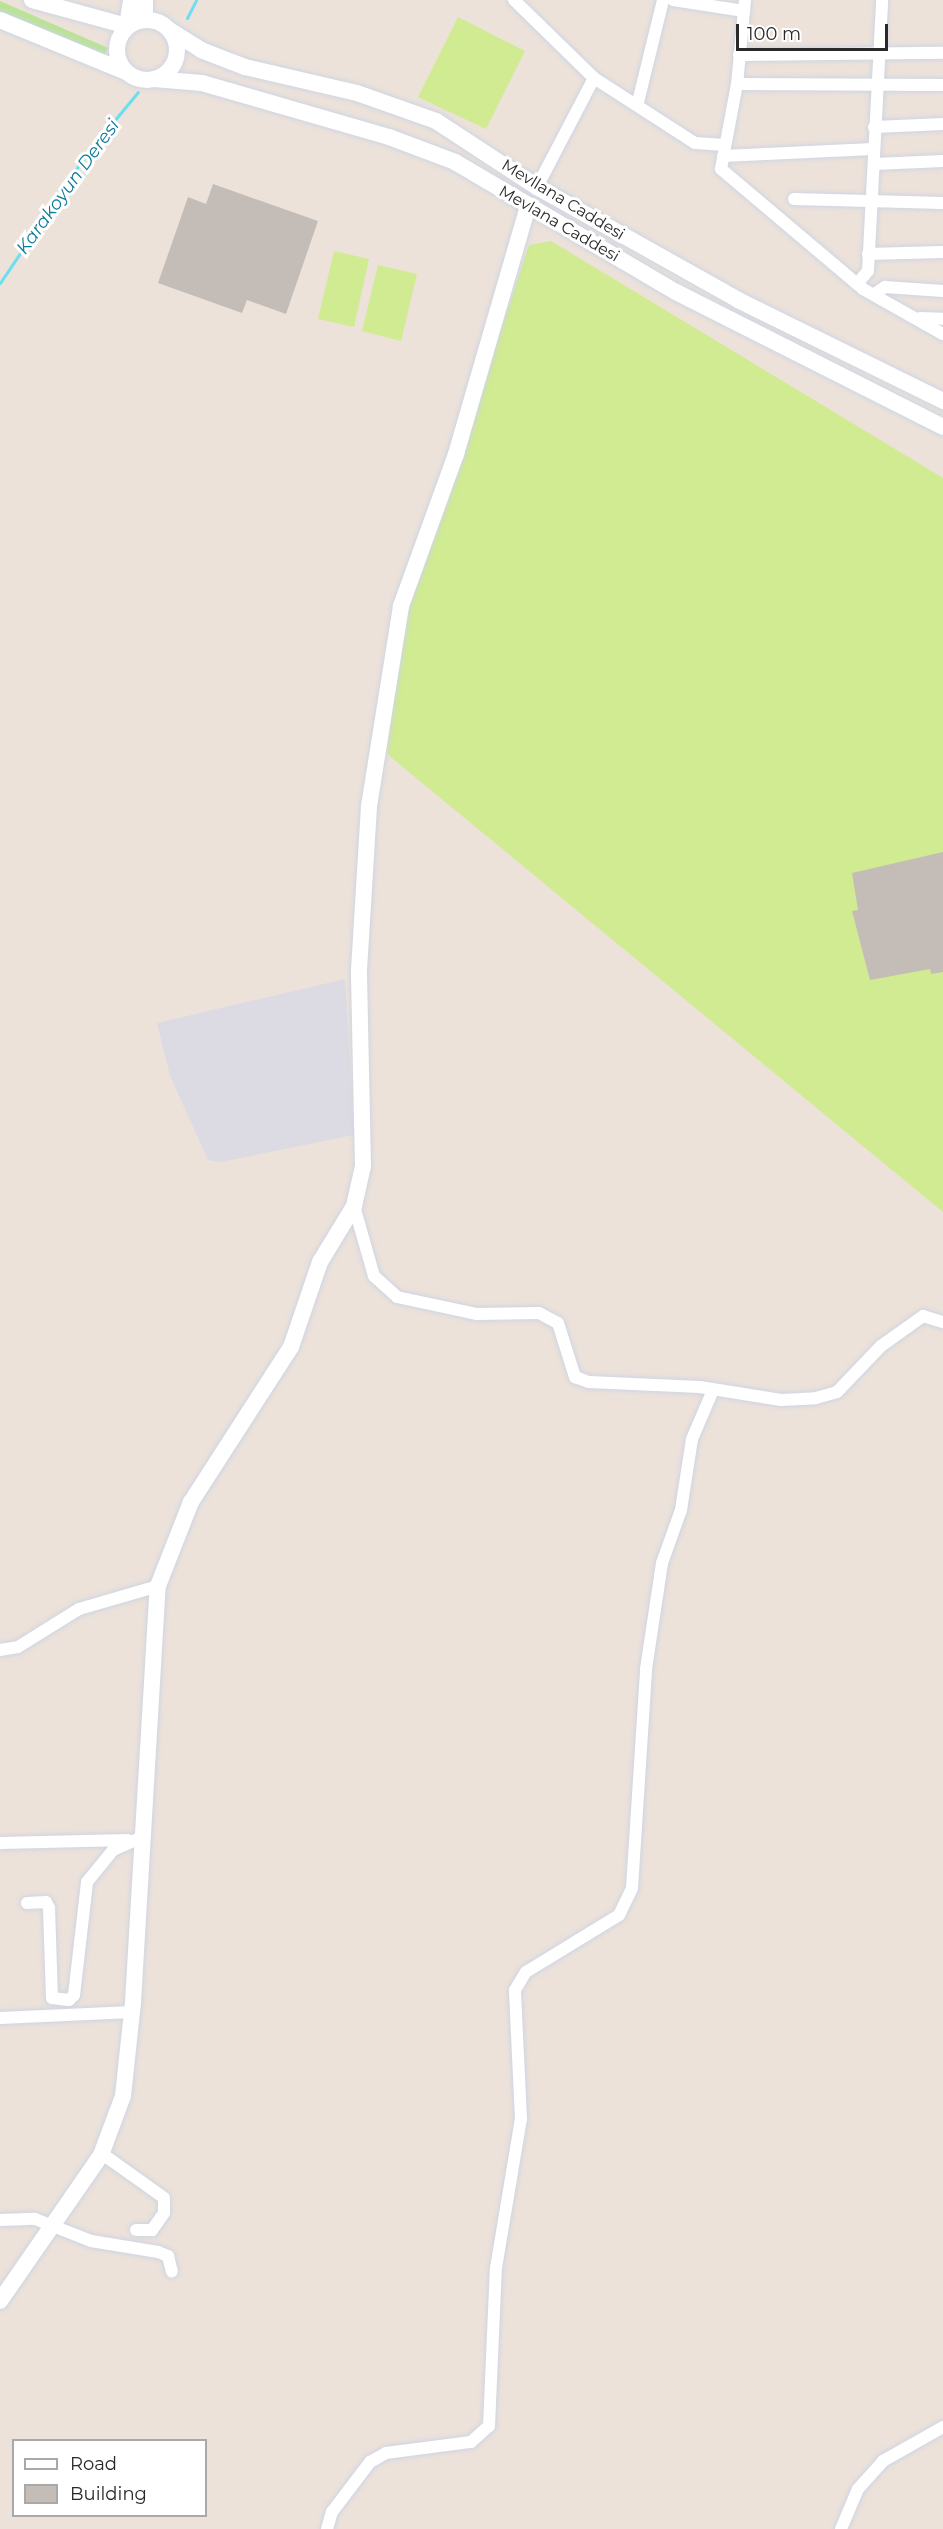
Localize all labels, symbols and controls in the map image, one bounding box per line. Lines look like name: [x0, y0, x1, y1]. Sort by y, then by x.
scale bar: [739, 12, 890, 50]
text: 100 m: [747, 23, 801, 45]
water label: Karakoyun Deresi: [12, 116, 124, 258]
street label: Mevllana Caddesi: [498, 156, 628, 244]
street label: Mevlana Caddesi: [495, 182, 623, 266]
legend: [12, 2439, 207, 2517]
text: Road: [70, 2453, 117, 2475]
text: Building: [70, 2483, 147, 2505]

